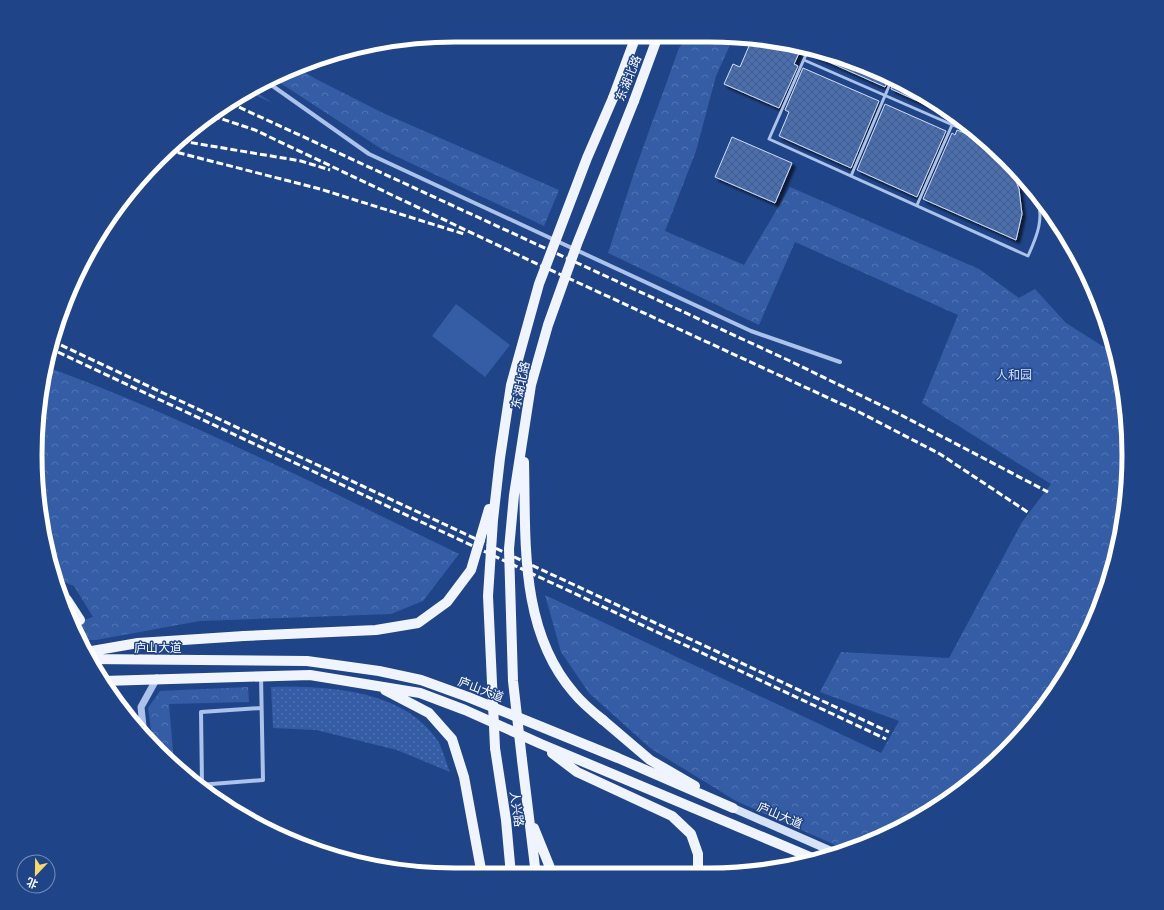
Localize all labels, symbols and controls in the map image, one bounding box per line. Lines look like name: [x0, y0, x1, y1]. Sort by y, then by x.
street label: 东湖北路: [612, 53, 644, 103]
street label: 东湖北路: [508, 360, 532, 410]
park label: 人和园: [996, 367, 1032, 382]
street label: 庐山大道: [134, 640, 182, 655]
street label: 庐山大道: [456, 673, 506, 705]
street label: 人兴路: [507, 790, 527, 828]
street label: 庐山大道: [755, 799, 805, 831]
north arrow: [16, 854, 56, 894]
text: 北: [25, 875, 40, 892]

